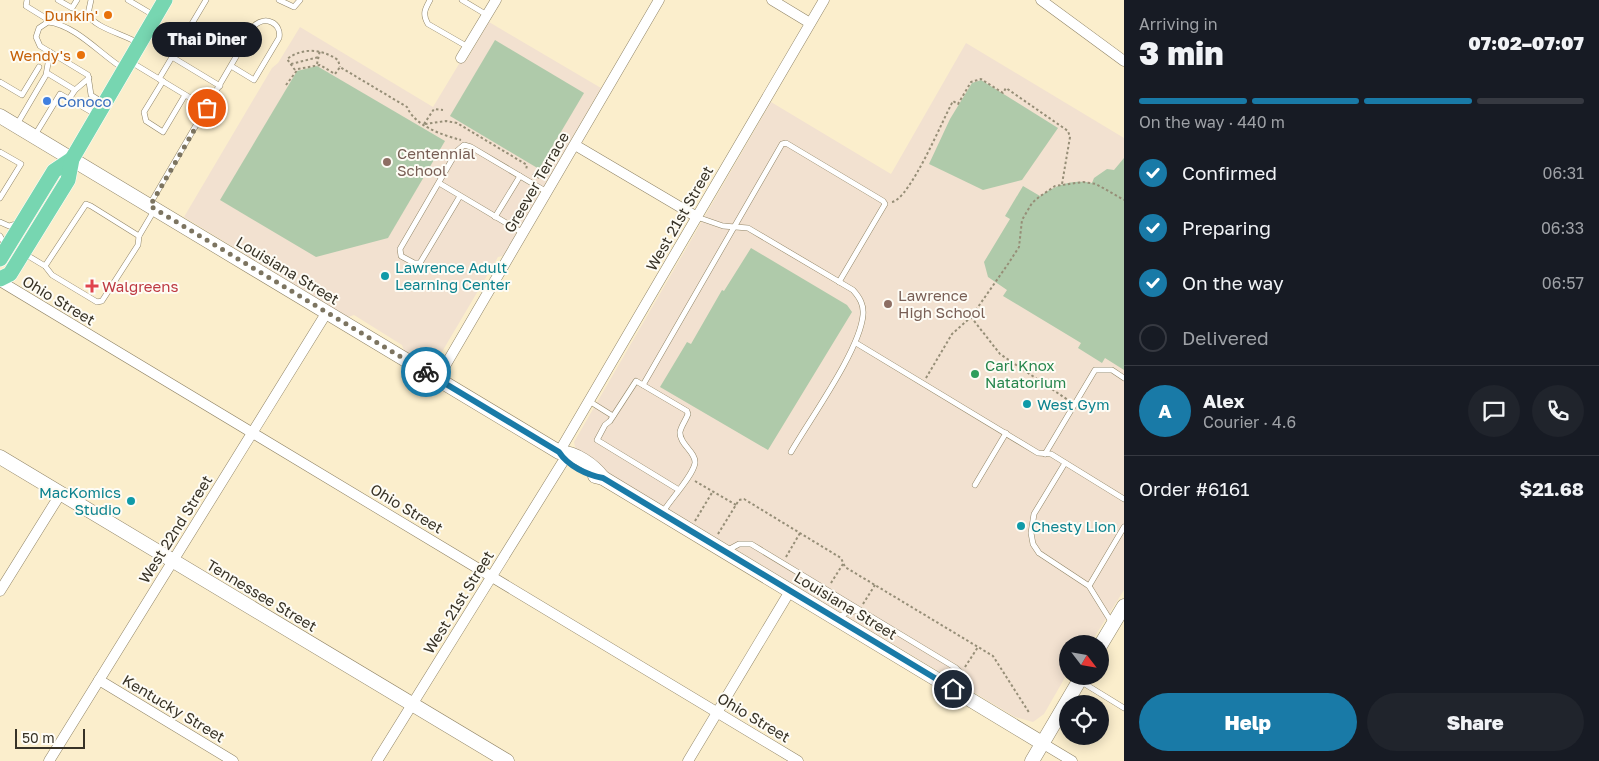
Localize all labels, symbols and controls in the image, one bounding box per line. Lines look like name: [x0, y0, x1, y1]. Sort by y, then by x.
place label: Dunkin': [44, 6, 98, 24]
marker: Dunkin': [102, 9, 114, 21]
text: Arriving in: [1139, 14, 1218, 34]
callout: Thai Diner: [152, 23, 262, 58]
text: Thai Diner: [167, 29, 247, 49]
text: 07:02–07:07: [1468, 31, 1584, 54]
text: 3 min: [1139, 34, 1224, 72]
place label: Wendy's: [10, 46, 71, 64]
marker: Wendy's: [75, 49, 87, 61]
pin: [186, 87, 228, 129]
place label: Conoco: [57, 92, 112, 110]
icon: bag: [193, 94, 221, 122]
marker: Conoco: [41, 95, 53, 107]
text: On the way · 440 m: [1139, 112, 1285, 132]
street label: Greever Terrace: [500, 128, 572, 236]
place label: Centennial School: [397, 144, 476, 179]
marker: Centennial School: [381, 156, 393, 168]
icon: check: [1139, 159, 1167, 187]
text: Confirmed: [1182, 161, 1277, 184]
street label: West 21st Street: [642, 162, 716, 274]
text: 06:31: [1542, 163, 1584, 183]
icon: check: [1139, 214, 1167, 242]
text: Preparing: [1182, 216, 1271, 239]
text: 06:33: [1541, 218, 1584, 238]
street label: Louisiana Street: [233, 232, 343, 308]
place label: Lawrence Adult Learning Center: [395, 258, 511, 293]
icon: check: [1139, 269, 1167, 297]
marker: Lawrence Adult Learning Center: [379, 270, 391, 282]
street label: Ohio Street: [19, 271, 99, 329]
text: On the way: [1182, 271, 1284, 294]
text: 06:57: [1542, 273, 1584, 293]
place label: Walgreens: [102, 277, 178, 295]
marker: Walgreens: [86, 280, 98, 292]
place label: Lawrence High School: [898, 286, 986, 321]
marker: Lawrence High School: [882, 298, 894, 310]
text: Delivered: [1182, 326, 1269, 349]
courier: [401, 347, 451, 397]
place label: Carl Knox Natatorium: [985, 356, 1066, 391]
icon: bike: [412, 358, 440, 386]
marker: Carl Knox Natatorium: [969, 368, 981, 380]
button: chat: [1468, 385, 1520, 437]
button: phone: [1532, 385, 1584, 437]
text: Alex: [1203, 389, 1244, 412]
place label: West Gym: [1037, 395, 1109, 413]
marker: West Gym: [1021, 398, 1033, 410]
text: A: [1158, 399, 1172, 422]
text: Courier · 4.6: [1203, 412, 1296, 432]
street label: West 22nd Street: [134, 472, 216, 586]
text: Order #6161: [1139, 477, 1250, 500]
text: $21.68: [1520, 477, 1584, 500]
street label: Ohio Street: [367, 479, 447, 537]
place label: MacKomics Studio: [39, 483, 121, 518]
marker: MacKomics Studio: [125, 495, 137, 507]
place label: Chesty Lion: [1031, 517, 1116, 535]
marker: Chesty Lion: [1015, 520, 1027, 532]
street label: West 21st Street: [419, 547, 497, 657]
street label: Tennessee Street: [204, 555, 320, 635]
street label: Louisiana Street: [791, 567, 901, 643]
north arrow: [1059, 635, 1109, 685]
map controls: [1059, 635, 1109, 745]
pin: [932, 668, 974, 710]
street label: Kentucky Street: [120, 670, 228, 746]
icon: home: [939, 675, 967, 703]
street label: Ohio Street: [714, 688, 794, 746]
button: Help: [1139, 693, 1357, 751]
button: Share: [1367, 693, 1584, 751]
button: locate: [1059, 695, 1109, 745]
scale bar: [15, 726, 85, 749]
text: 50 m: [22, 729, 55, 746]

